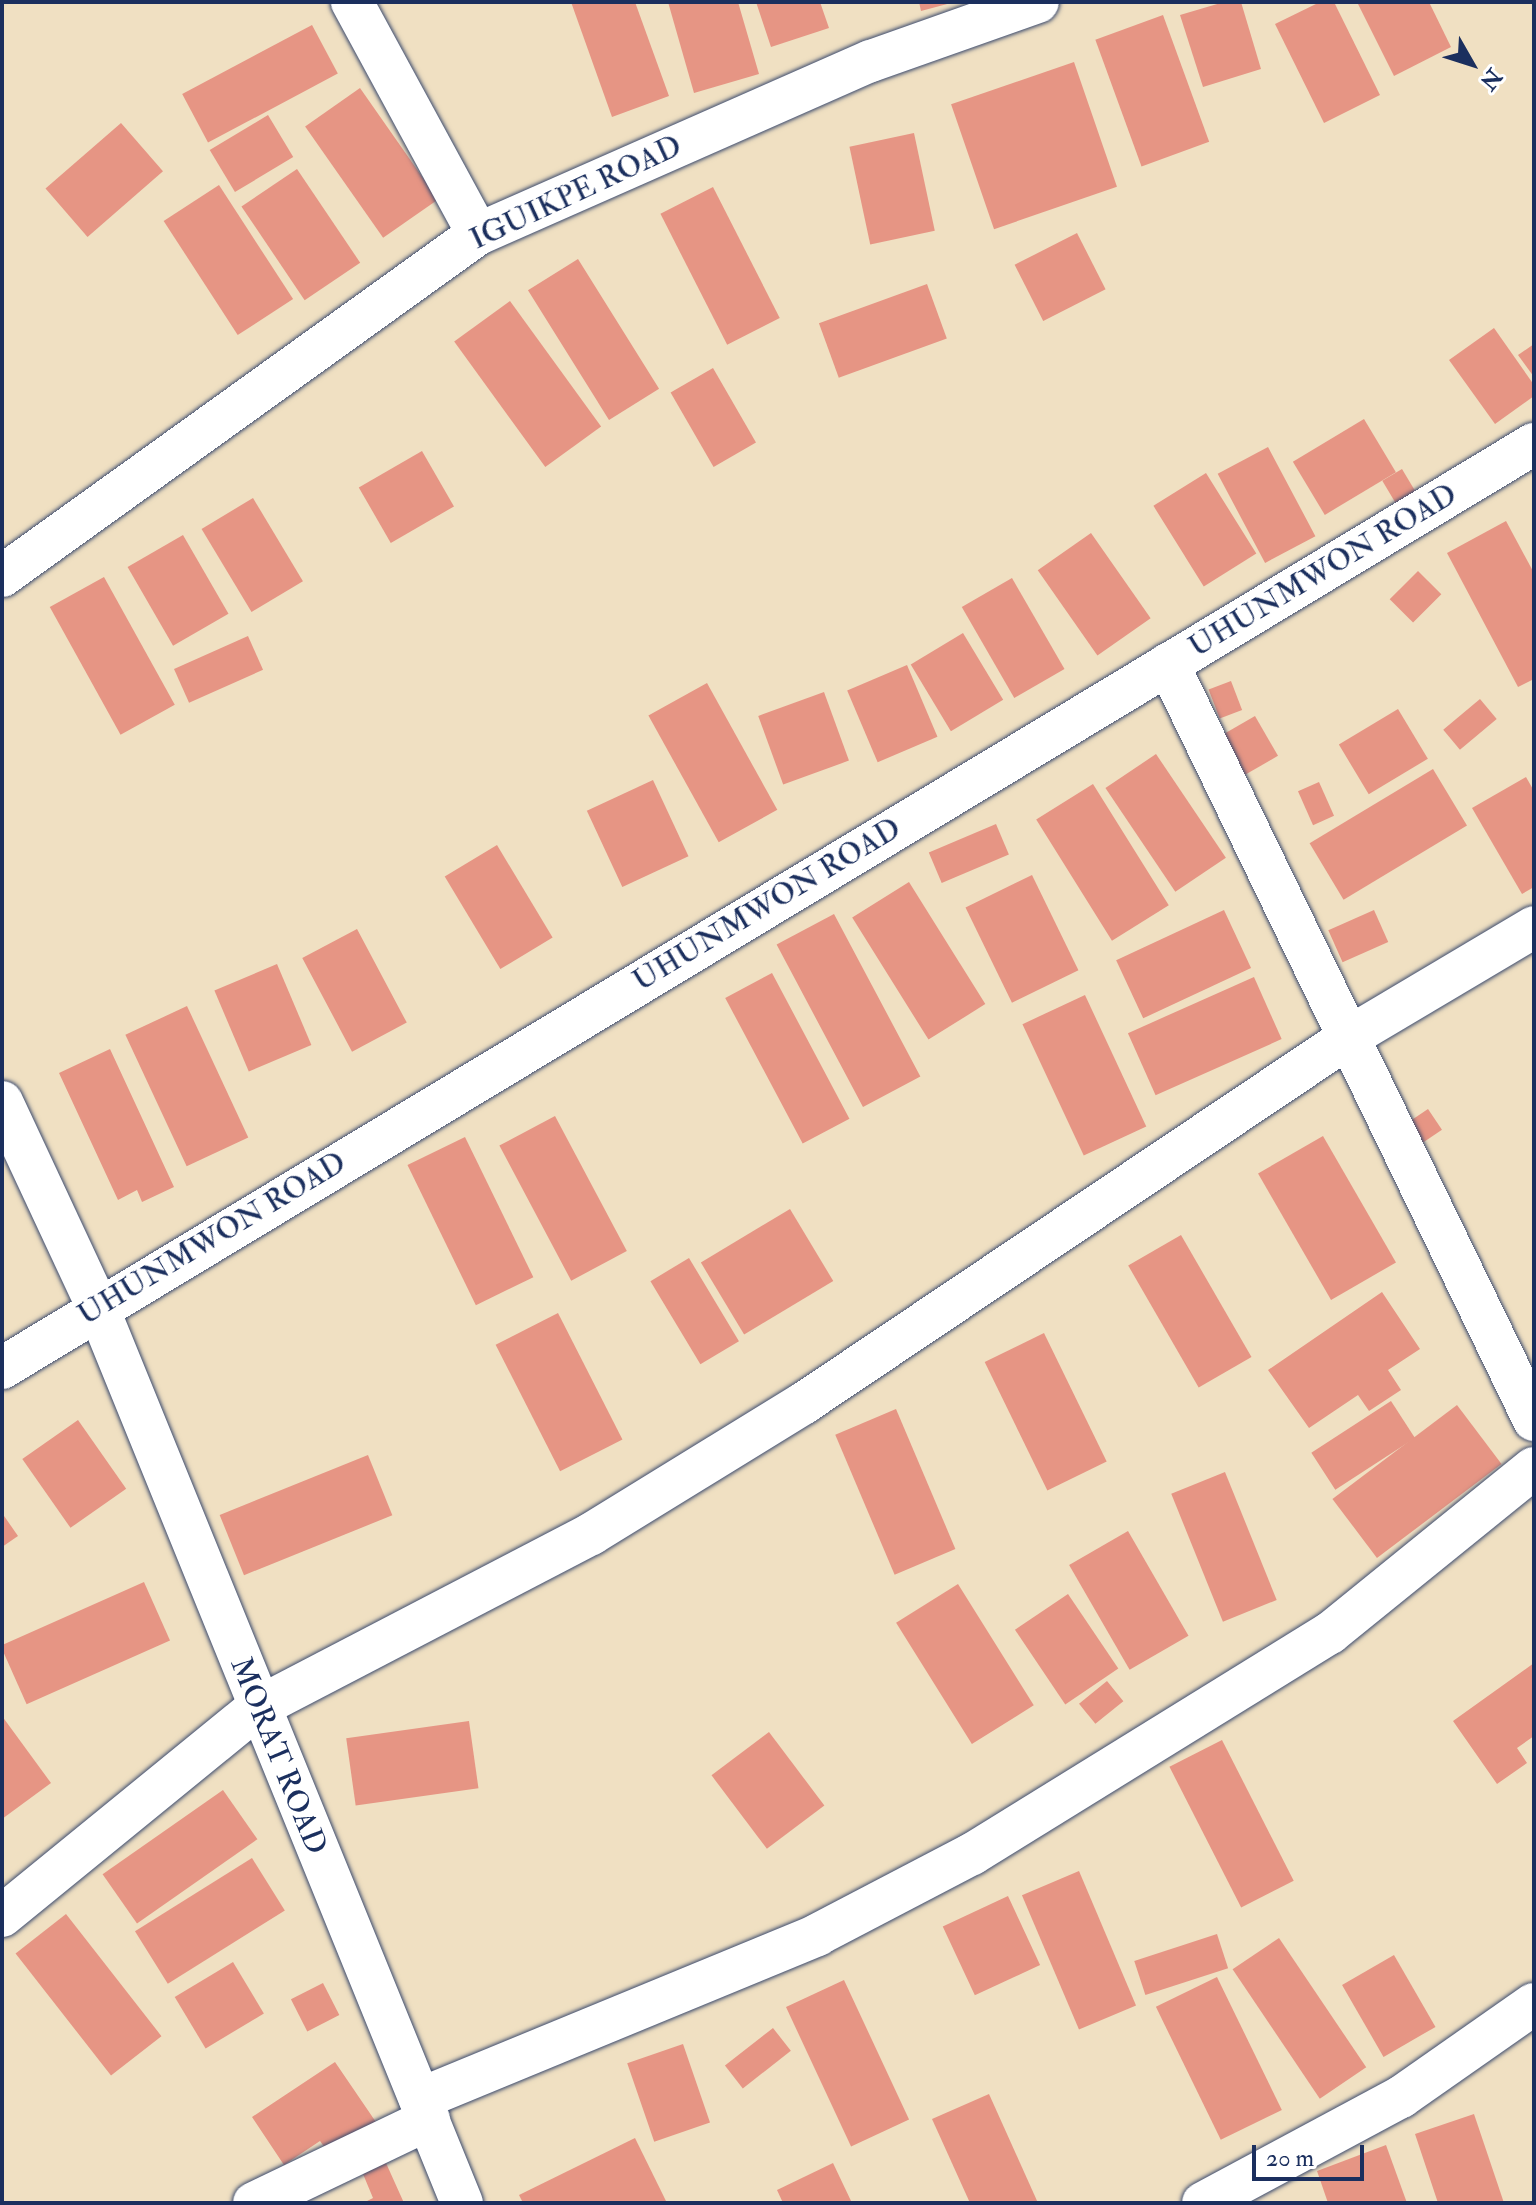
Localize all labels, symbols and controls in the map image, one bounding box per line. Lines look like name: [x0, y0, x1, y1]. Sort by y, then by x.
north arrow: [1432, 24, 1512, 104]
text: N: [1474, 63, 1508, 96]
street label: IGUIKPE ROAD: [465, 128, 687, 258]
street label: UHUNMWON ROAD: [1183, 477, 1463, 665]
street label: UHUNMWON ROAD: [627, 811, 907, 999]
street label: UHUNMWON ROAD: [72, 1145, 352, 1333]
street label: MORAT ROAD: [222, 1652, 334, 1860]
scale bar: [1256, 2129, 1368, 2179]
text: 20 m: [1266, 2143, 1314, 2174]

